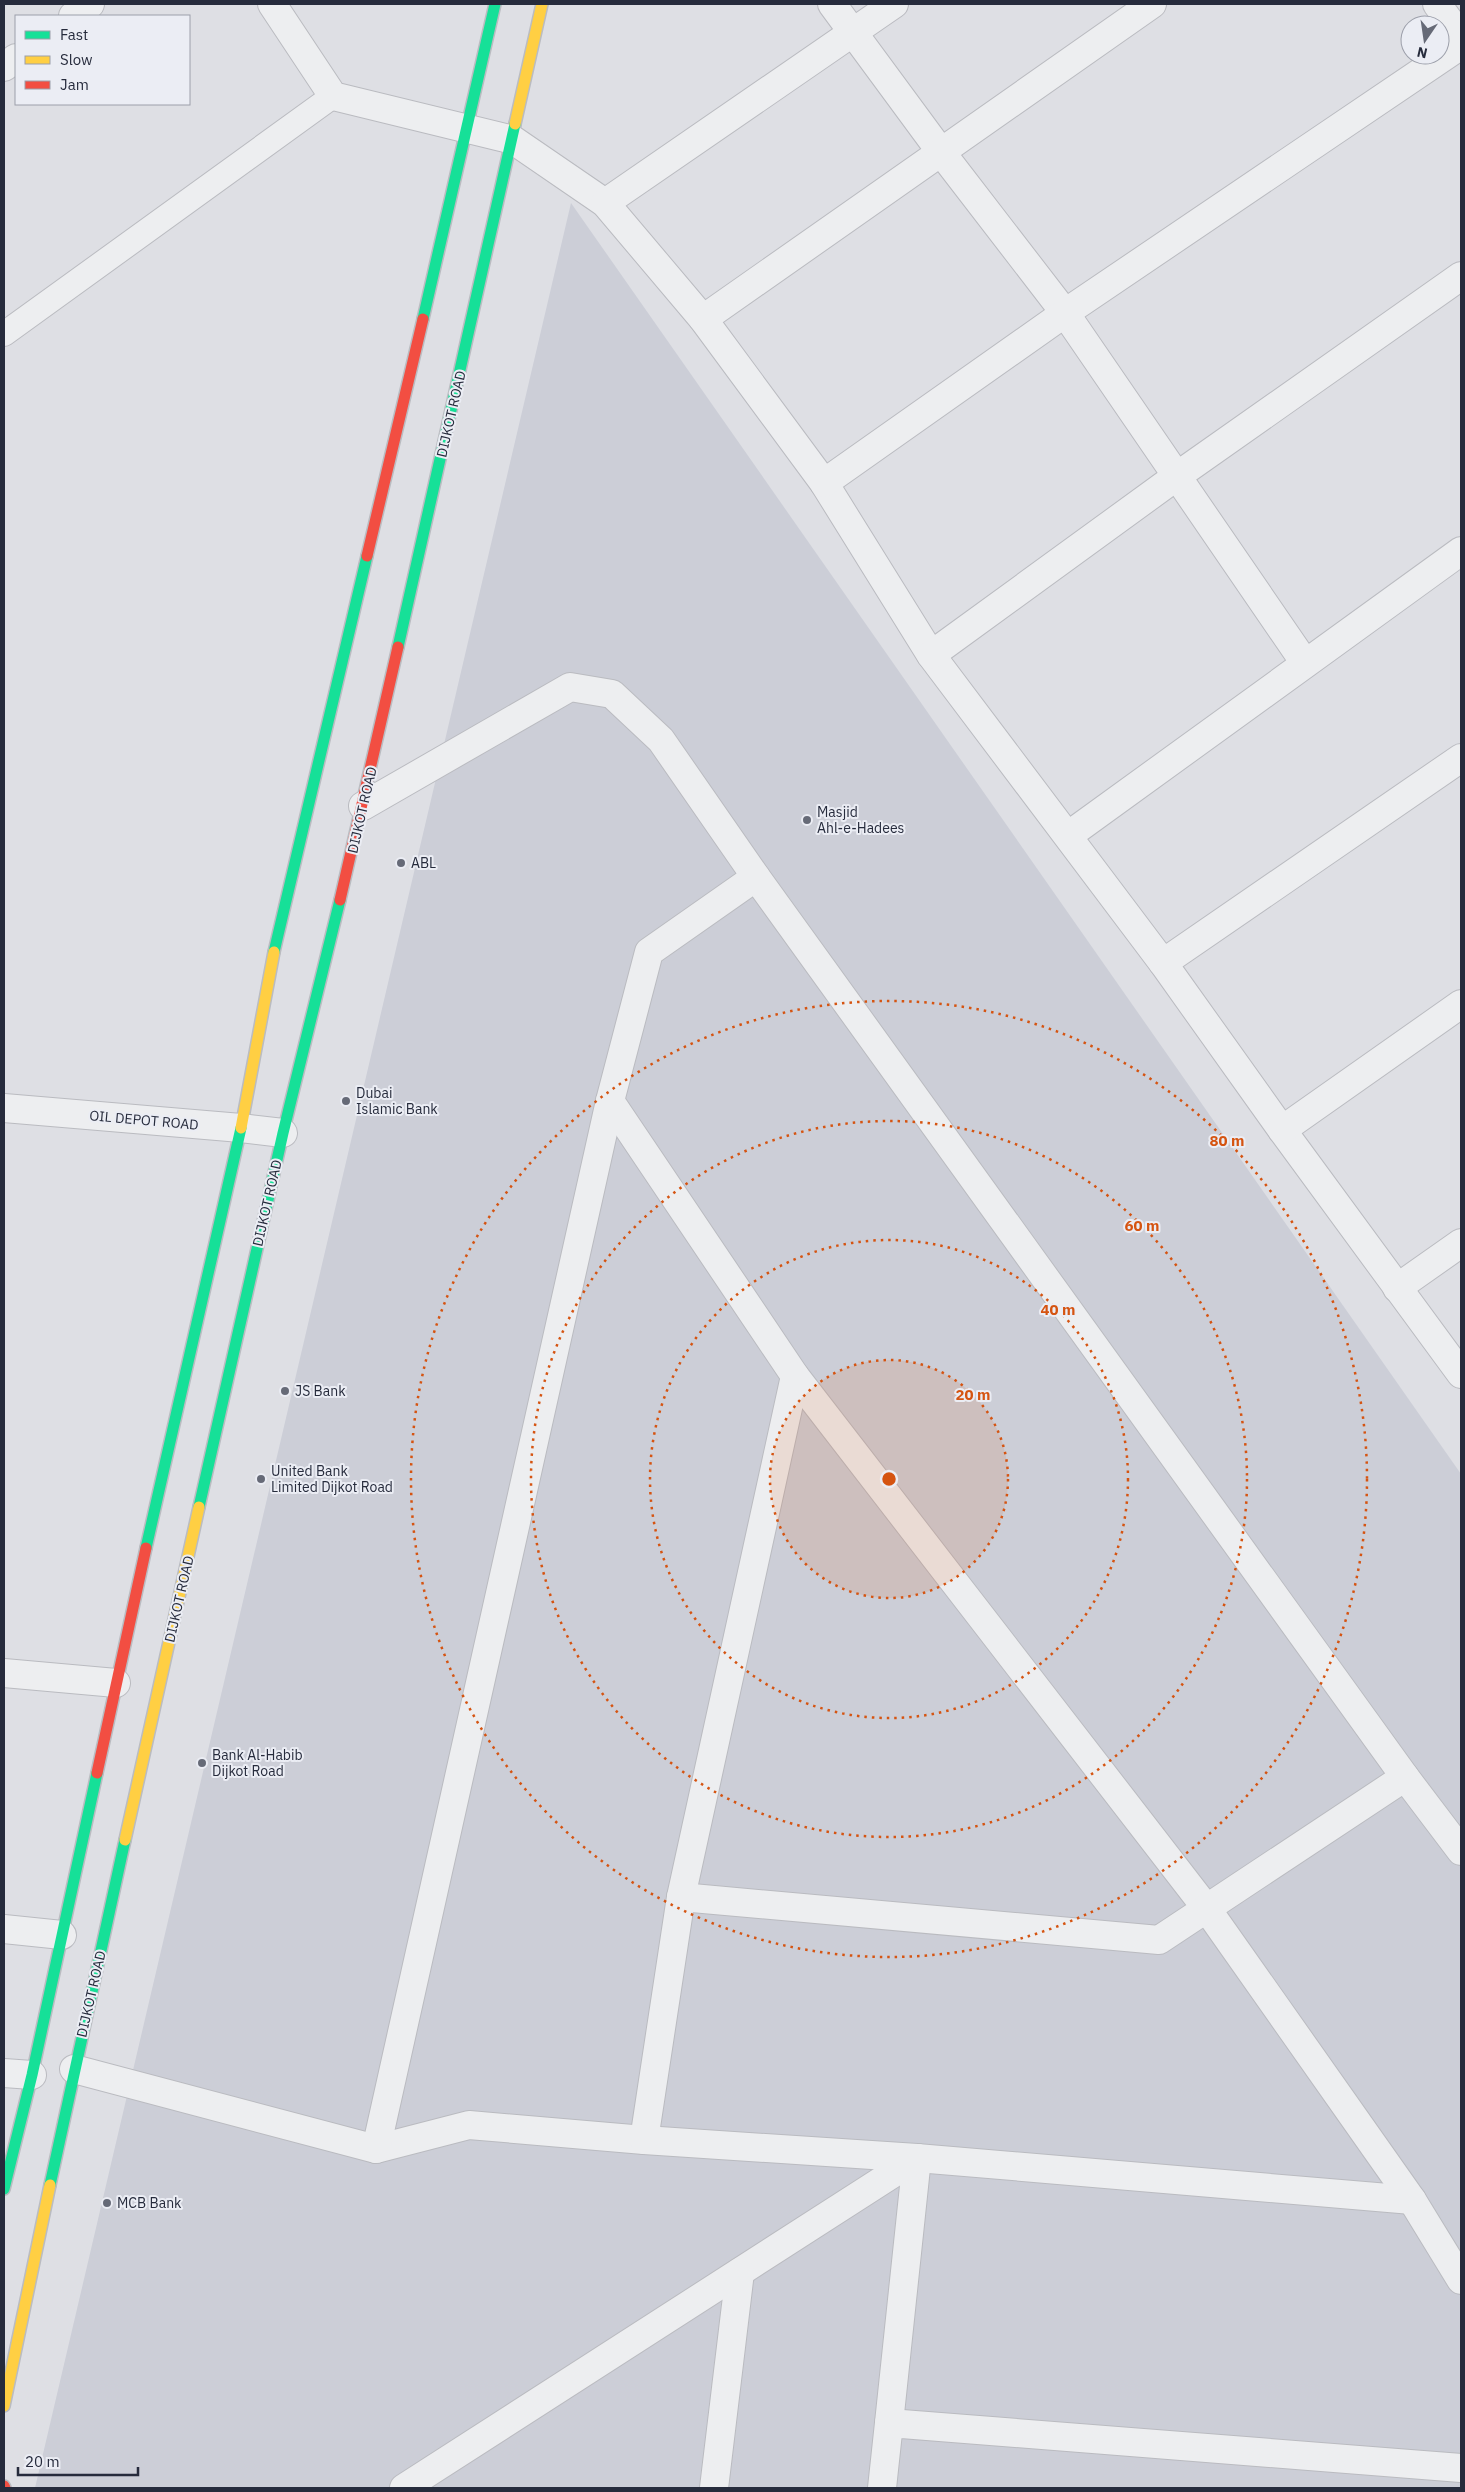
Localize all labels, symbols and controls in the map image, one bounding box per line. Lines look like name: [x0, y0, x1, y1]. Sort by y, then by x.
legend: [15, 15, 190, 105]
north arrow: [1400, 15, 1450, 65]
text: Fast: [60, 25, 88, 44]
text: N: [1415, 43, 1429, 63]
text: Slow: [60, 50, 93, 69]
text: Jam: [60, 75, 89, 94]
street label: DIJKOT ROAD: [432, 369, 470, 459]
street label: DIJKOT ROAD: [343, 765, 381, 855]
place label: Masjid Ahl-e-Hadees: [817, 803, 905, 837]
marker: Masjid Ahl-e-Hadees: [801, 814, 813, 826]
place label: ABL: [411, 854, 436, 872]
marker: ABL: [395, 857, 407, 869]
place label: Dubai Islamic Bank: [356, 1084, 438, 1118]
marker: Dubai Islamic Bank: [340, 1095, 352, 1107]
street label: OIL DEPOT ROAD: [89, 1106, 199, 1134]
text: 80 m: [1210, 1131, 1244, 1150]
street label: DIJKOT ROAD: [248, 1158, 286, 1248]
text: 60 m: [1125, 1216, 1159, 1235]
text: 40 m: [1041, 1300, 1075, 1319]
place label: JS Bank: [295, 1382, 346, 1400]
marker: JS Bank: [279, 1385, 291, 1397]
text: 20 m: [956, 1385, 990, 1404]
place label: United Bank Limited Dijkot Road: [271, 1462, 393, 1496]
centre of rings: [880, 1470, 898, 1488]
marker: United Bank Limited Dijkot Road: [255, 1473, 267, 1485]
street label: DIJKOT ROAD: [160, 1554, 198, 1644]
place label: Bank Al-Habib Dijkot Road: [212, 1746, 303, 1780]
marker: Bank Al-Habib Dijkot Road: [196, 1757, 208, 1769]
street label: DIJKOT ROAD: [72, 1949, 110, 2039]
place label: MCB Bank: [117, 2194, 182, 2212]
marker: MCB Bank: [101, 2197, 113, 2209]
scale bar: [18, 2444, 138, 2476]
text: 20 m: [25, 2452, 60, 2471]

